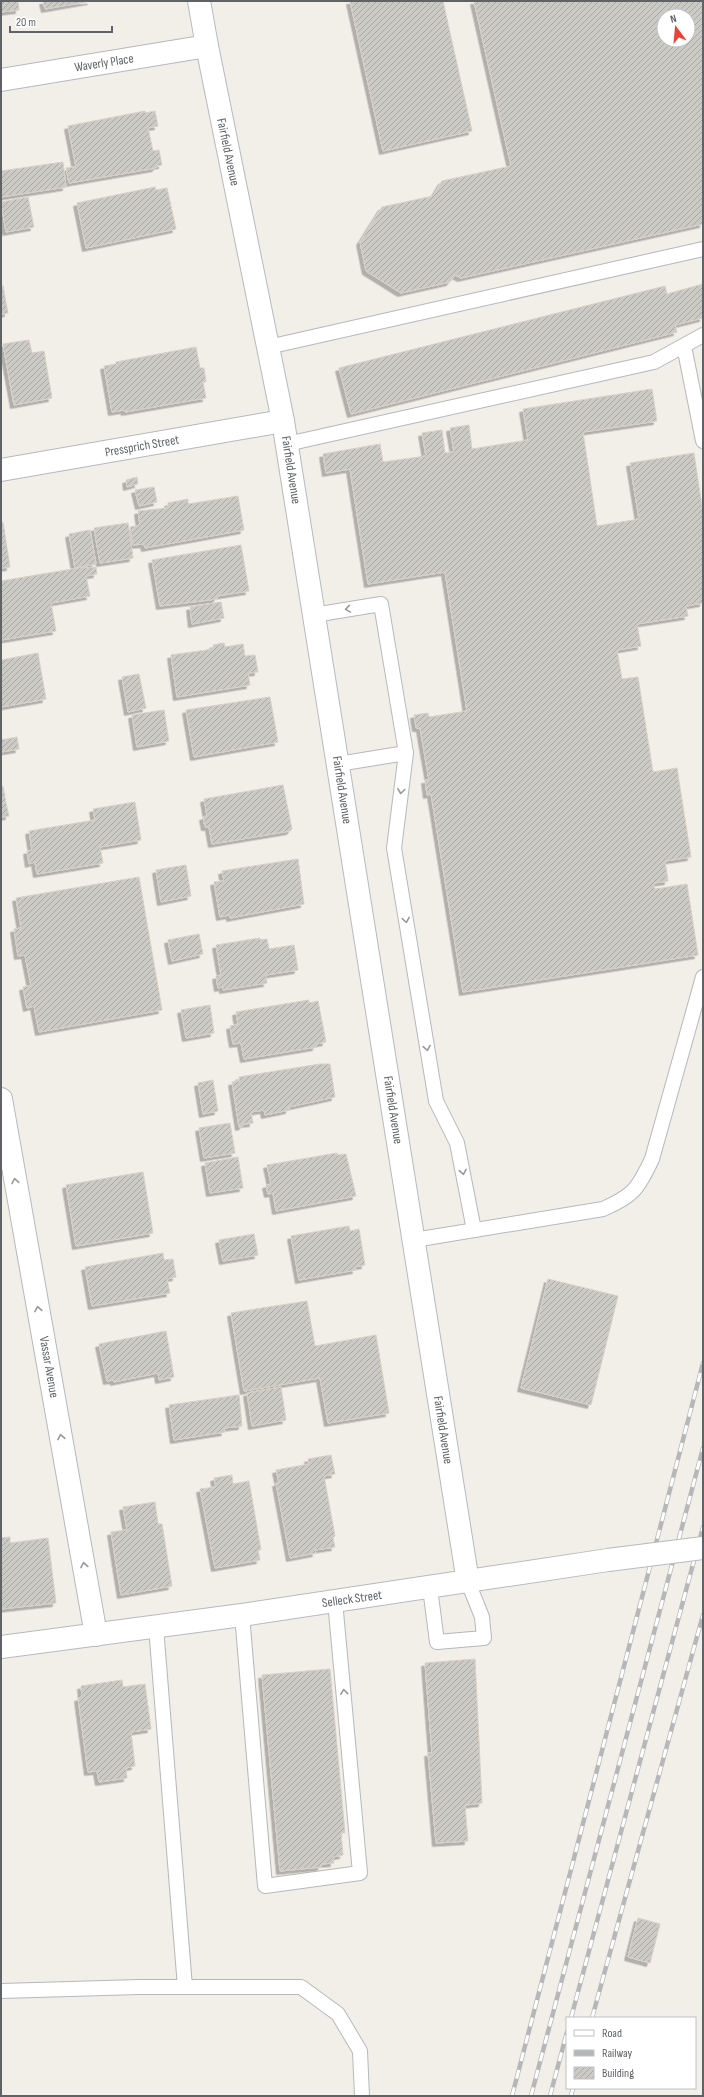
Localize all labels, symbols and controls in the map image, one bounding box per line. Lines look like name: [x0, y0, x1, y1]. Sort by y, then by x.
scale bar: [10, 8, 112, 34]
north arrow: [656, 8, 696, 48]
text: N: [669, 12, 678, 26]
text: 20 m: [16, 15, 36, 30]
street label: Waverly Place: [73, 50, 135, 76]
street label: Fairfield Avenue: [213, 117, 243, 187]
street label: Pressprich Street: [104, 432, 180, 460]
street label: Fairfield Avenue: [278, 435, 304, 505]
one-way arrow: [344, 604, 351, 613]
street label: Fairfield Avenue: [329, 755, 355, 825]
one-way arrow: [397, 788, 406, 794]
one-way arrow: [401, 917, 409, 923]
one-way arrow: [422, 1045, 431, 1051]
street label: Fairfield Avenue: [380, 1075, 406, 1145]
one-way arrow: [458, 1169, 466, 1175]
one-way arrow: [12, 1178, 20, 1184]
one-way arrow: [34, 1306, 43, 1312]
street label: Vassar Avenue: [36, 1335, 62, 1399]
street label: Fairfield Avenue: [430, 1395, 456, 1465]
one-way arrow: [57, 1434, 66, 1440]
one-way arrow: [80, 1562, 88, 1568]
street label: Selleck Street: [321, 1587, 383, 1611]
one-way arrow: [340, 1689, 349, 1695]
legend: [566, 2017, 696, 2089]
text: Road: [602, 2026, 622, 2041]
text: Railway: [602, 2046, 633, 2061]
text: Building: [602, 2066, 634, 2081]

